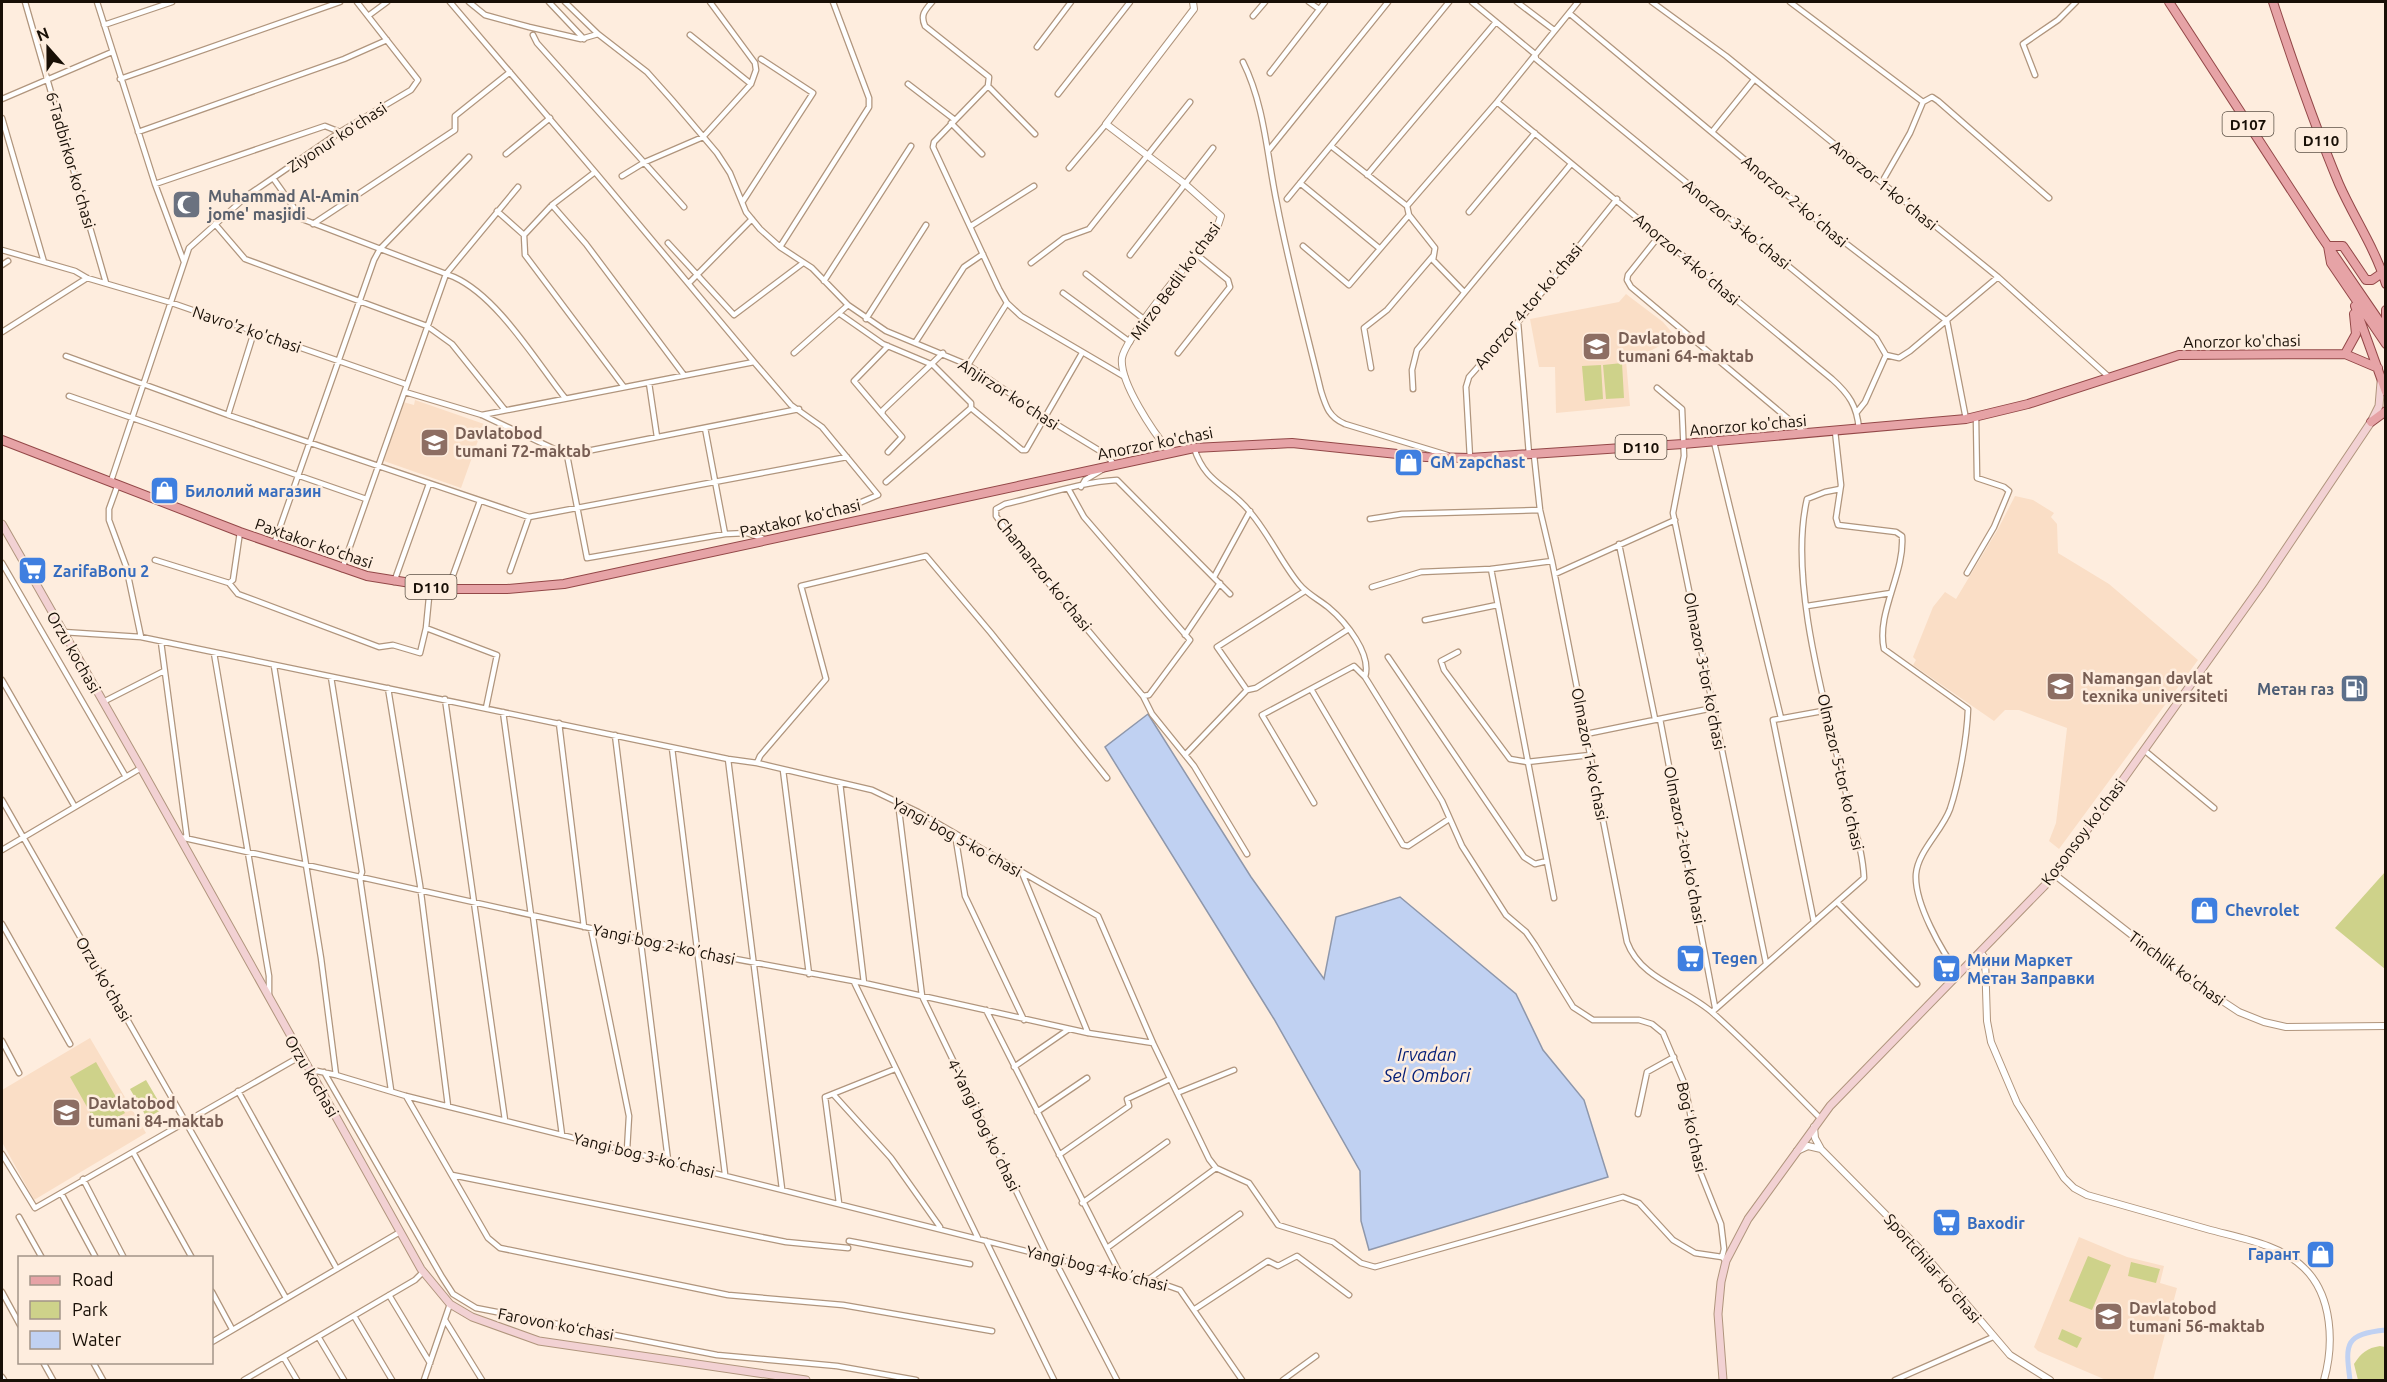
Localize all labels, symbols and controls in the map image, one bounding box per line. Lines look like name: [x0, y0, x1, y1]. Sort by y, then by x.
north arrow: [18, 18, 78, 78]
text: N: [34, 23, 51, 45]
street label: 6-Tadbirkor koʻchasi: [43, 90, 99, 230]
street label: Ziyonur koʻchasi: [284, 98, 390, 176]
road number: D107: [2222, 112, 2274, 136]
road number: D110: [2296, 128, 2346, 152]
street label: Аnorzor 1-koʼchasi: [1827, 136, 1941, 234]
street label: Аnorzor 2-koʼchasi: [1739, 152, 1851, 250]
street label: Аnorzor 3-koʼchasi: [1680, 175, 1794, 273]
place label: Muhammad Al-Amin jome' masjidi: [206, 187, 359, 223]
mosque icon: Muhammad Al-Amin jome' masjidi: [171, 189, 203, 221]
street label: Аnorzor 4-koʼchasi: [1631, 210, 1743, 308]
street label: Mirzo Bedil koʻchasi: [1126, 219, 1224, 343]
street label: Anorzor 4-tor koʼchasi: [1470, 240, 1586, 372]
street label: Navro'z ko'chasi: [190, 302, 304, 356]
place label: Davlatobod tumani 64-maktab: [1618, 329, 1754, 365]
school or university icon: Davlatobod tumani 64-maktab: [1581, 331, 1613, 363]
street label: Anorzor ko'chasi: [2183, 331, 2301, 351]
street label: Anjirzor koʻchasi: [955, 355, 1063, 433]
street label: Anorzor ko'chasi: [1689, 411, 1807, 439]
street label: Anorzor ko'chasi: [1096, 423, 1214, 463]
place label: Davlatobod tumani 72-maktab: [455, 424, 591, 460]
school or university icon: Davlatobod tumani 72-maktab: [418, 426, 450, 458]
road number: D110: [1616, 435, 1666, 459]
shop icon: GM zapchast: [1393, 446, 1425, 478]
place label: GM zapchast: [1430, 453, 1525, 471]
shop icon: Билолий магазин: [148, 475, 180, 507]
place label: Билолий магазин: [185, 482, 321, 500]
street label: Paxtakor koʻchasi: [738, 495, 862, 541]
street label: Paxtakor koʻchasi: [253, 514, 375, 572]
street label: Chamanzor koʻchasi: [993, 514, 1095, 634]
supermarket icon: ZarifaBonu 2: [16, 555, 48, 587]
place label: ZarifaBonu 2: [53, 562, 149, 580]
road number: D110: [406, 575, 456, 599]
street label: Olmazor 3-tor ko'chasi: [1681, 591, 1729, 751]
street label: Orzu kochasi: [43, 608, 105, 696]
place label: Namangan davlat texnika universiteti: [2082, 669, 2228, 705]
school or university icon: Namangan davlat texnika universiteti: [2045, 671, 2077, 703]
fuel station icon: Метан газ: [2339, 673, 2371, 705]
place label: Метан газ: [2257, 680, 2334, 698]
street label: Olmazor 1-ko'chasi: [1568, 686, 1612, 822]
street label: Olmazor 5-tor ko'chasi: [1814, 692, 1868, 852]
street label: Olmazor 2-tor ko'chasi: [1661, 765, 1709, 925]
street label: Kosonsoy ko’chasi: [2037, 775, 2129, 889]
street label: Yangi bog 5-koʼchasi: [889, 794, 1025, 880]
shop icon: Chevrolet: [2188, 894, 2220, 926]
place label: Chevrolet: [2225, 901, 2300, 919]
street label: Yangi bog 2-koʼchasi: [591, 920, 737, 968]
street label: Tinchlik ko'chasi: [2125, 927, 2229, 1009]
street label: Orzu koʻchasi: [72, 933, 136, 1025]
supermarket icon: Tegen: [1675, 942, 1707, 974]
place label: Tegen: [1712, 949, 1758, 967]
place label: Мини Маркет Метан Заправки: [1967, 951, 2095, 987]
supermarket icon: Мини Маркет Метан Заправки: [1930, 953, 1962, 985]
street label: Orzu kochasi: [281, 1032, 343, 1120]
water label: Irvadan Sel Ombori: [1382, 1044, 1471, 1085]
street label: 4-Yangi bog koʼchasi: [944, 1056, 1024, 1194]
street label: Bogʻ koʻchasi: [1674, 1080, 1710, 1174]
place label: Davlatobod tumani 84-maktab: [88, 1094, 224, 1130]
school or university icon: Davlatobod tumani 84-maktab: [51, 1096, 83, 1128]
street label: Yangi bog 3-koʼchasi: [571, 1129, 717, 1181]
supermarket icon: Baxodir: [1930, 1207, 1962, 1239]
street label: Sportchilar ko'chasi: [1881, 1210, 1985, 1326]
place label: Baxodir: [1967, 1214, 2025, 1232]
shop icon: Гарант: [2305, 1238, 2337, 1270]
street label: Yangi bog 4-koʼchasi: [1024, 1242, 1170, 1294]
place label: Гарант: [2248, 1245, 2300, 1263]
legend: [18, 1256, 213, 1364]
text: Road: [72, 1269, 114, 1289]
text: Park: [72, 1299, 108, 1319]
place label: Davlatobod tumani 56-maktab: [2129, 1299, 2265, 1335]
school or university icon: Davlatobod tumani 56-maktab: [2092, 1301, 2124, 1333]
street label: Farovon koʻchasi: [497, 1304, 615, 1344]
text: Water: [72, 1329, 122, 1349]

